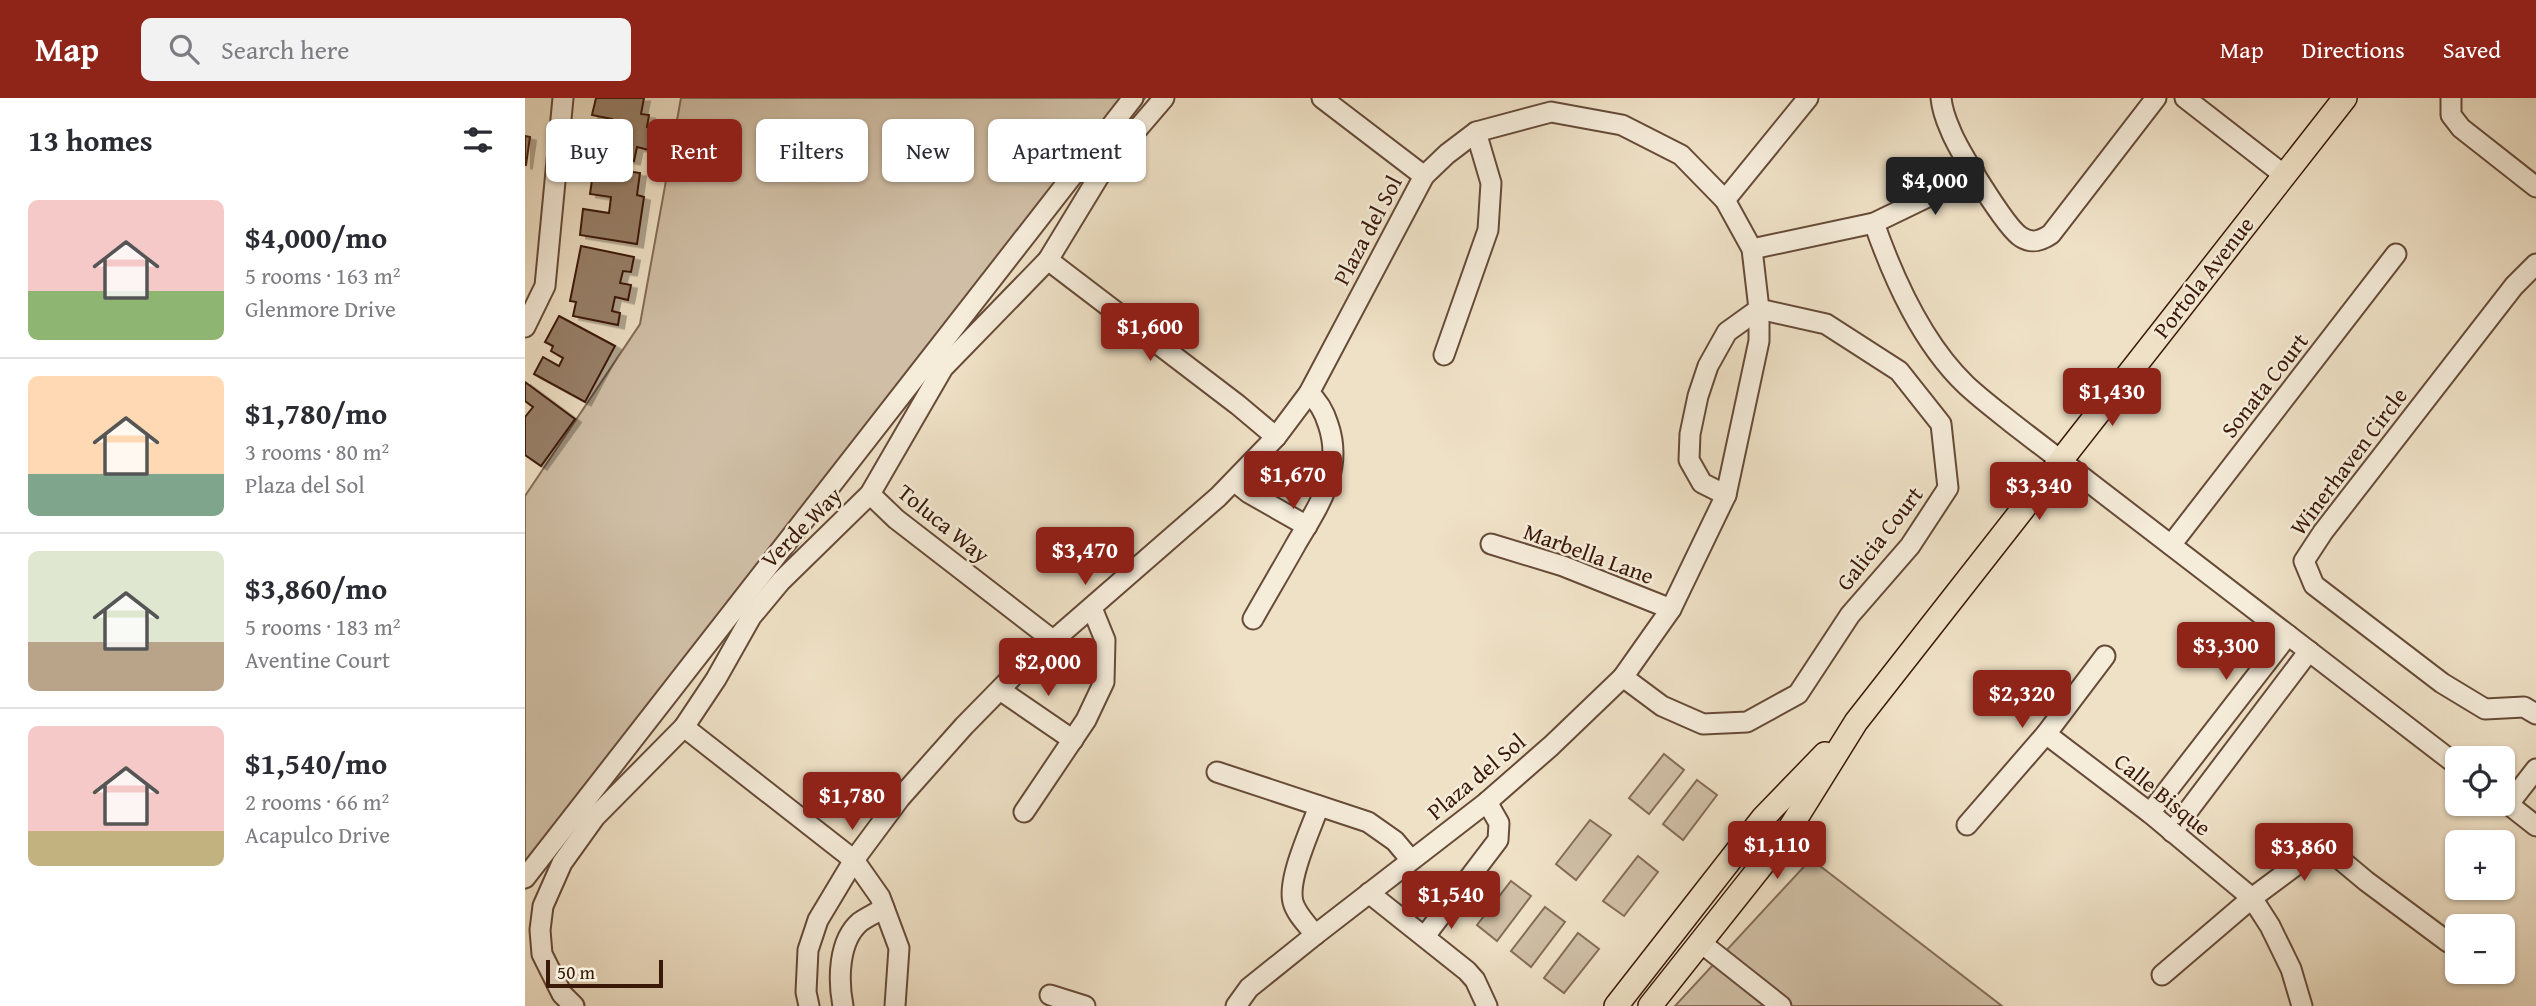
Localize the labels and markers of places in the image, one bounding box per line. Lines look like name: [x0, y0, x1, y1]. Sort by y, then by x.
pin: $4,000: [1878, 158, 1992, 217]
pin: $1,600: [1093, 303, 1207, 363]
pin: $1,430: [2055, 368, 2169, 428]
pin: $1,670: [1236, 452, 1350, 511]
pin: $3,340: [1982, 462, 2096, 522]
pin: $3,470: [1028, 528, 1142, 587]
pin: $3,300: [2169, 622, 2283, 682]
pin: $2,000: [991, 638, 1105, 698]
pin: $2,320: [1965, 670, 2079, 730]
pin: $1,780: [795, 772, 909, 832]
pin: $1,110: [1720, 822, 1834, 881]
pin: $3,860: [2247, 824, 2361, 883]
pin: $1,540: [1394, 872, 1508, 931]

